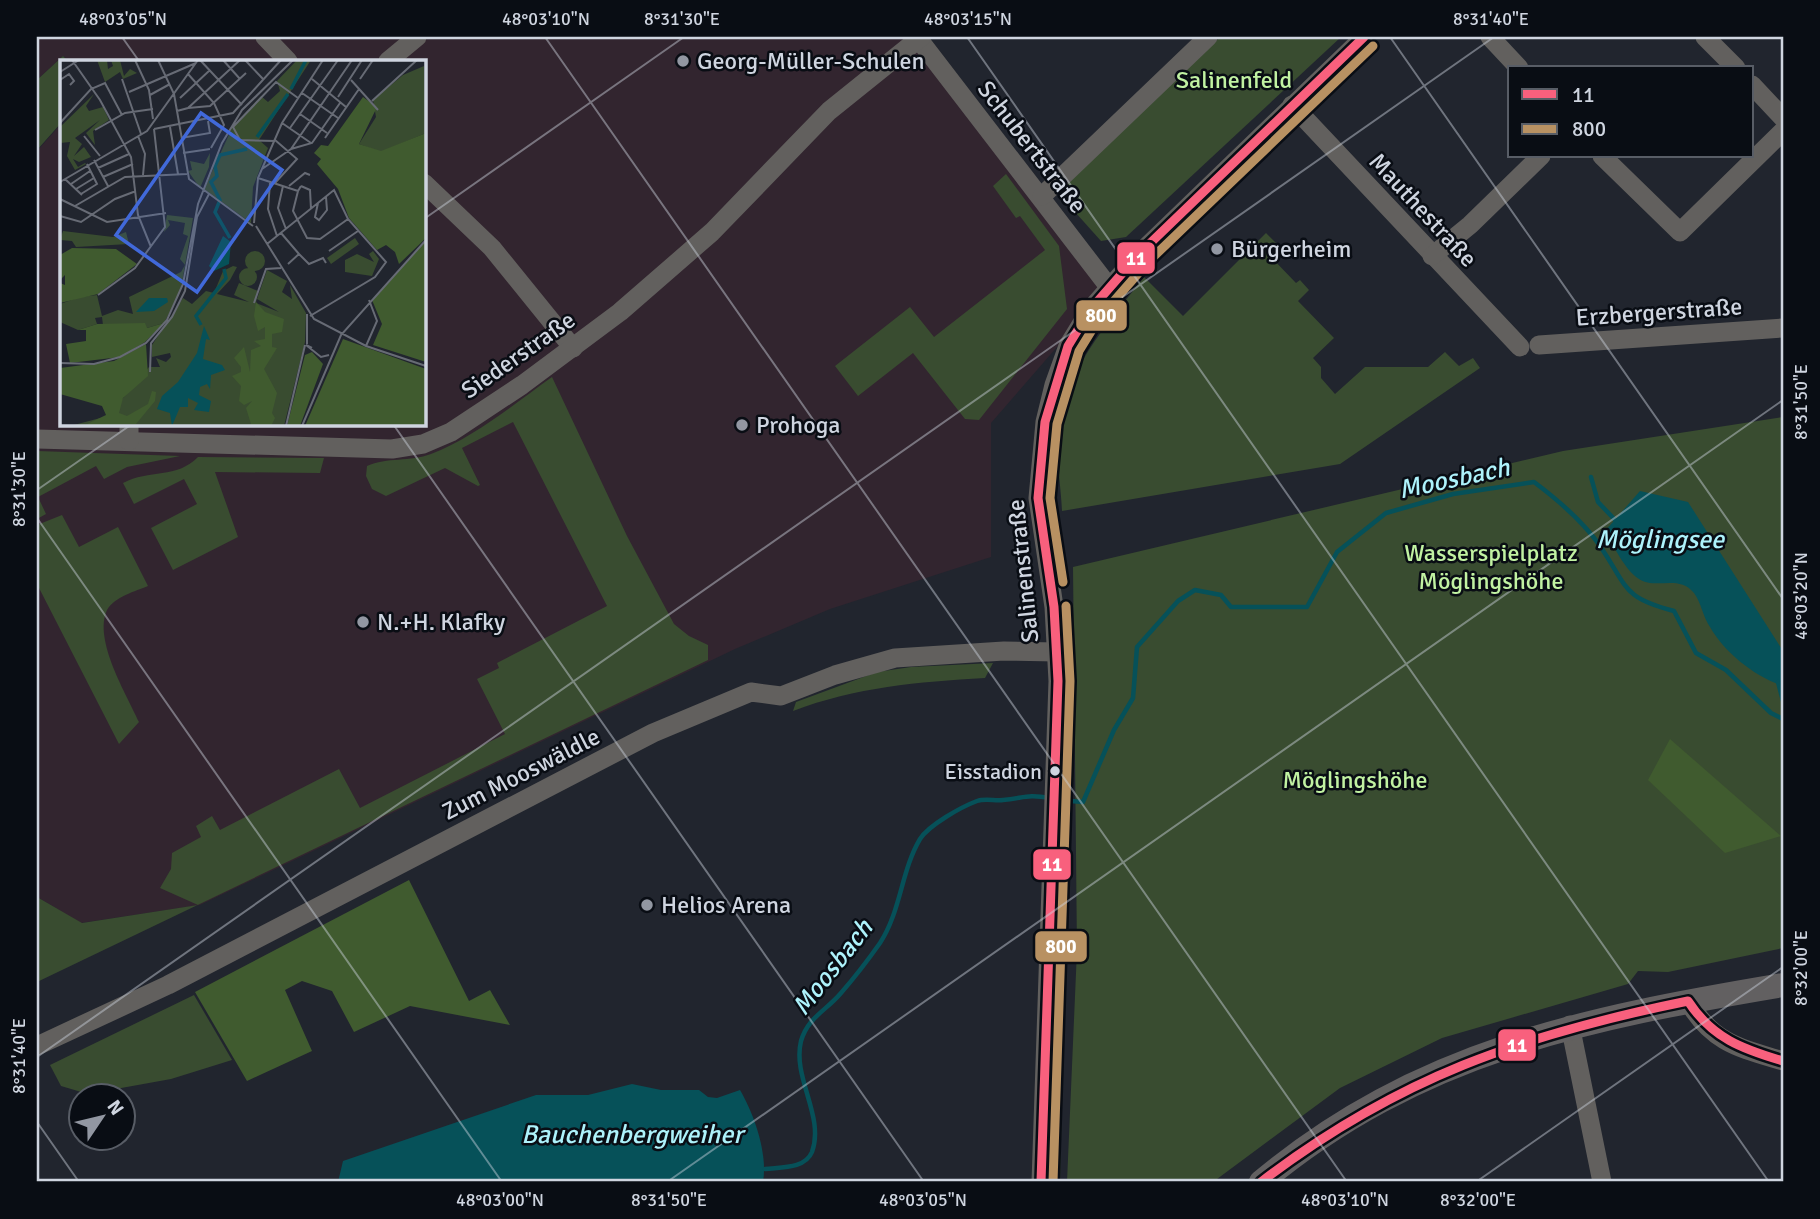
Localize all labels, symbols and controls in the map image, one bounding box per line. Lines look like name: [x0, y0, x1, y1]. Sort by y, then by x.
text: 48°03'05"N: [79, 8, 167, 30]
text: 48°03'10"N: [502, 8, 590, 30]
text: 8°31'30"E: [644, 8, 720, 30]
text: 48°03'15"N: [924, 8, 1012, 30]
text: 8°31'40"E: [1453, 8, 1529, 30]
place label: Georg-Müller-Schulen: [697, 46, 925, 76]
marker: Georg-Müller-Schulen: [675, 53, 691, 69]
inset map: [60, 60, 425, 425]
park label: Salinenfeld: [1176, 65, 1292, 95]
legend: [1508, 66, 1754, 158]
street label: Schubertstraße: [971, 75, 1093, 219]
text: 11: [1572, 82, 1595, 108]
text: 800: [1572, 116, 1606, 142]
street label: Mauthestraße: [1363, 147, 1483, 273]
place label: Bürgerheim: [1231, 234, 1352, 264]
line badge: 11: [1116, 241, 1156, 275]
marker: Bürgerheim: [1209, 241, 1225, 257]
text: 11: [1126, 247, 1146, 271]
street label: Erzbergerstraße: [1575, 291, 1743, 333]
line badge: 800: [1075, 299, 1128, 332]
text: 800: [1086, 304, 1116, 328]
street label: Siederstraße: [455, 305, 581, 405]
text: 8°31'50"E: [1790, 364, 1812, 440]
place label: Prohoga: [756, 410, 841, 440]
marker: Prohoga: [734, 417, 750, 433]
text: 8°31'30"E: [8, 451, 30, 527]
water label: Moosbach: [1396, 451, 1513, 506]
street label: Salinenstraße: [1001, 498, 1045, 644]
water label: Möglingsee: [1596, 524, 1726, 556]
park label: Wasserspielplatz Möglingshöhe: [1404, 538, 1578, 596]
text: 48°03'20"N: [1790, 552, 1812, 640]
place label: N.+H. Klafky: [377, 607, 505, 637]
marker: N.+H. Klafky: [355, 614, 371, 630]
street label: Zum Mooswäldle: [437, 721, 605, 827]
place label: Eisstadion: [945, 758, 1042, 785]
marker: Eisstadion: [1048, 764, 1062, 778]
park label: Möglingshöhe: [1283, 765, 1427, 795]
line badge: 11: [1032, 848, 1072, 881]
text: 11: [1042, 853, 1062, 877]
place label: Helios Arena: [661, 890, 791, 920]
marker: Helios Arena: [639, 897, 655, 913]
water label: Moosbach: [786, 913, 881, 1022]
line badge: 800: [1034, 930, 1088, 963]
text: 8°32'00"E: [1790, 930, 1812, 1006]
text: 800: [1046, 935, 1076, 959]
text: 8°31'40"E: [8, 1018, 30, 1094]
line badge: 11: [1497, 1028, 1537, 1062]
text: 11: [1507, 1034, 1527, 1058]
north arrow: [66, 1082, 136, 1152]
text: N: [101, 1096, 129, 1120]
water label: Bauchenbergweiher: [521, 1119, 746, 1151]
text: 48°03'00"N: [456, 1189, 544, 1211]
text: 8°31'50"E: [631, 1189, 707, 1211]
text: 48°03'05"N: [879, 1189, 967, 1211]
text: 48°03'10"N: [1301, 1189, 1389, 1211]
text: 8°32'00"E: [1440, 1189, 1516, 1211]

